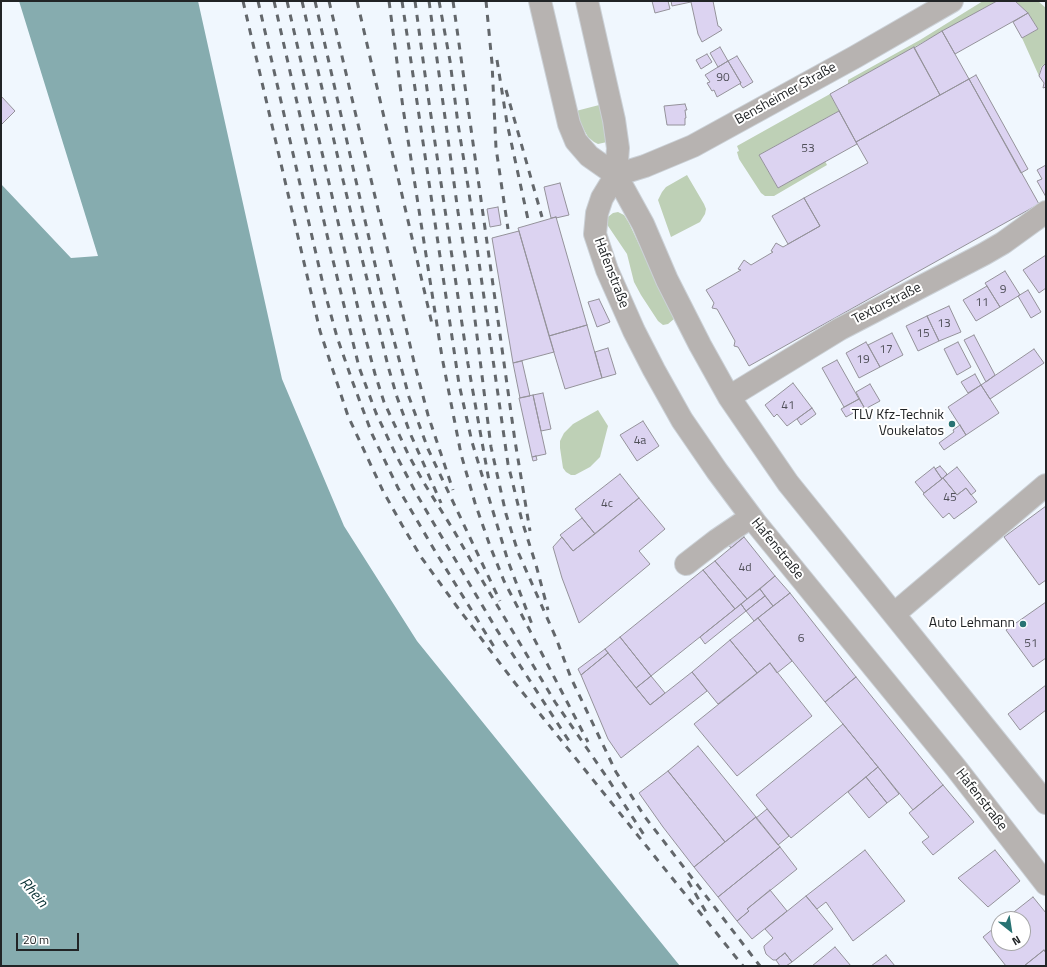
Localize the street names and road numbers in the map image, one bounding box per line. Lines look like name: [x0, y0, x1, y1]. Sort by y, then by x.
street label: Bensheimer Straße: [732, 59, 840, 129]
street label: Hafenstraße: [590, 235, 632, 311]
street label: Textorstraße: [850, 279, 924, 329]
street label: Hafenstraße: [747, 515, 807, 583]
street label: Hafenstraße: [952, 766, 1010, 834]

